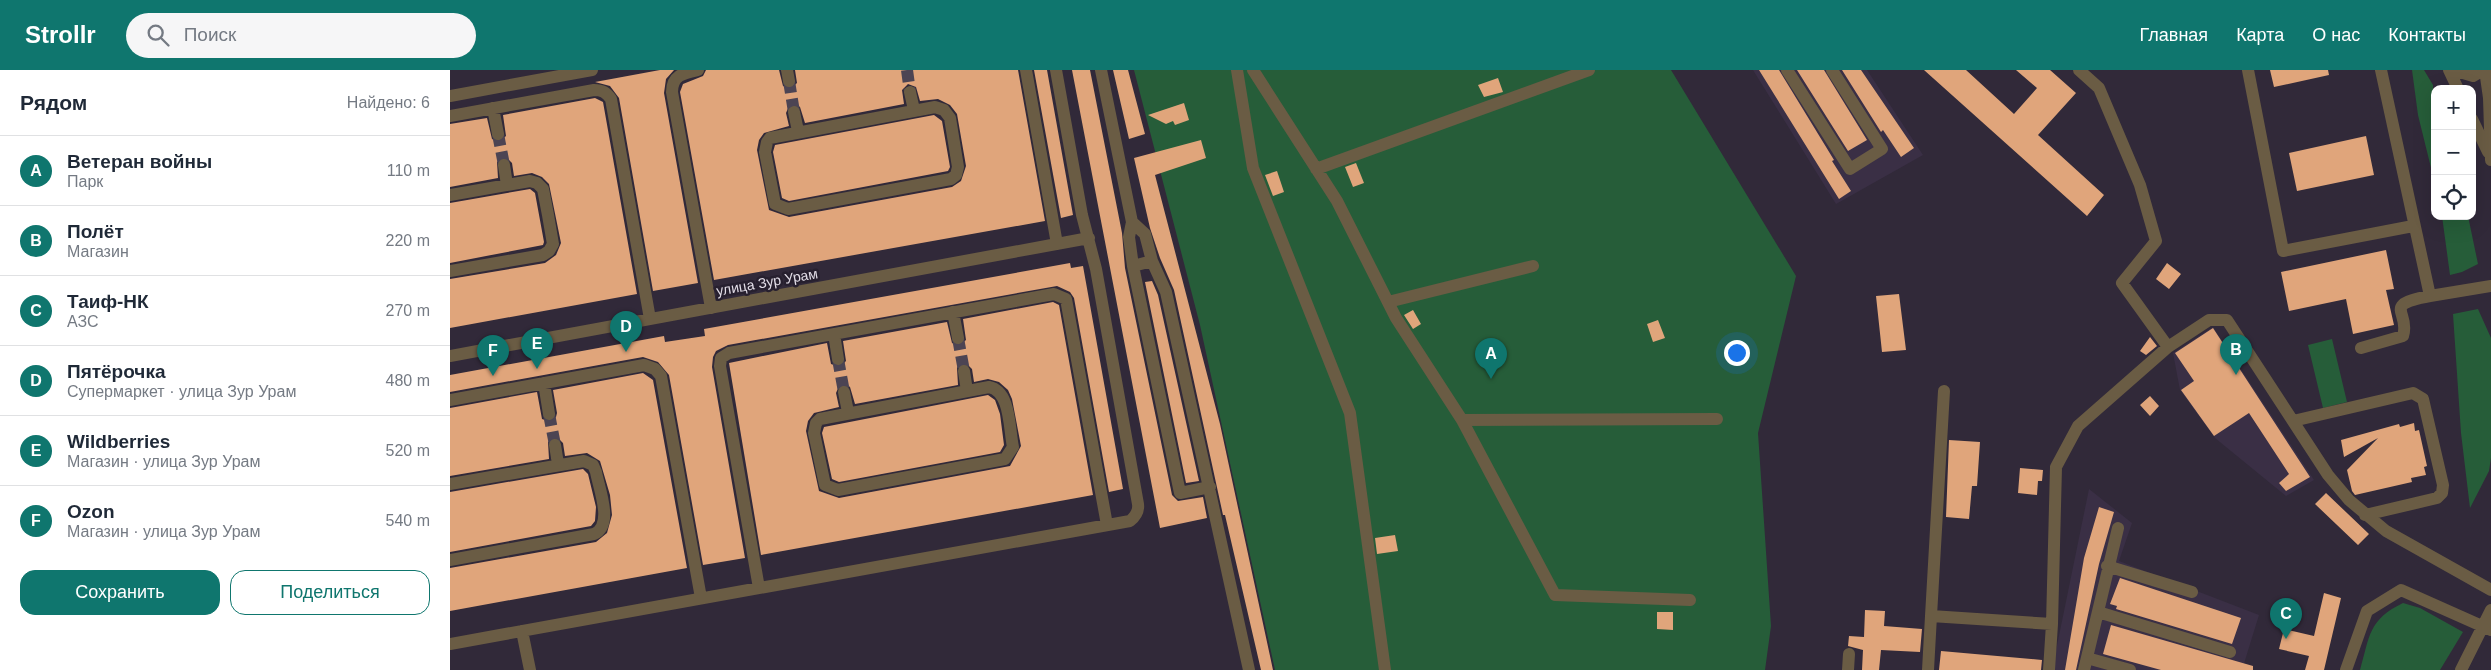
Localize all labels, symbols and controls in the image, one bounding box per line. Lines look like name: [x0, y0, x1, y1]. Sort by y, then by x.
search box: [126, 13, 476, 58]
text: Strollr: [25, 21, 96, 48]
icon: search: [144, 21, 172, 49]
text: Поиск: [184, 24, 236, 45]
text: Главная: [2140, 25, 2208, 45]
text: Карта: [2236, 25, 2284, 45]
text: О нас: [2312, 25, 2360, 45]
text: Контакты: [2388, 25, 2466, 45]
map controls: [2431, 85, 2476, 220]
button: +: [2431, 85, 2476, 130]
text: Рядом: [20, 91, 87, 114]
text: Найдено: 6: [347, 94, 430, 111]
button: −: [2431, 130, 2476, 175]
text: Ветеран войны: [67, 151, 212, 172]
text: A: [30, 162, 42, 179]
text: 110 m: [387, 162, 430, 179]
text: Парк: [67, 173, 103, 190]
button: locate: [2431, 175, 2476, 220]
text: Полёт: [67, 221, 124, 242]
text: B: [30, 232, 42, 249]
text: 220 m: [386, 232, 430, 249]
text: Магазин: [67, 243, 129, 260]
street label: улица Зур Урам: [715, 265, 819, 299]
text: Таиф-НК: [67, 291, 149, 312]
text: C: [30, 302, 42, 319]
text: 270 m: [386, 302, 430, 319]
pin: D: [610, 311, 642, 352]
text: АЗС: [67, 313, 99, 330]
pin: E: [521, 328, 553, 369]
pin: B: [2220, 334, 2252, 375]
pin: F: [477, 335, 509, 376]
pin: A: [1475, 338, 1507, 379]
your location: [1724, 340, 1750, 366]
text: Пятёрочка: [67, 361, 165, 382]
text: D: [30, 372, 42, 389]
text: 480 m: [386, 372, 430, 389]
text: Супермаркет · улица Зур Урам: [67, 383, 296, 400]
text: Wildberries: [67, 431, 170, 452]
text: E: [31, 442, 41, 459]
text: 520 m: [386, 442, 430, 459]
text: Магазин · улица Зур Урам: [67, 453, 260, 470]
text: Ozon: [67, 501, 115, 522]
text: F: [31, 512, 41, 529]
text: 540 m: [386, 512, 430, 529]
text: Магазин · улица Зур Урам: [67, 523, 260, 540]
button: Сохранить: [20, 570, 220, 615]
button: Поделиться: [230, 570, 430, 615]
pin: C: [2270, 598, 2302, 639]

